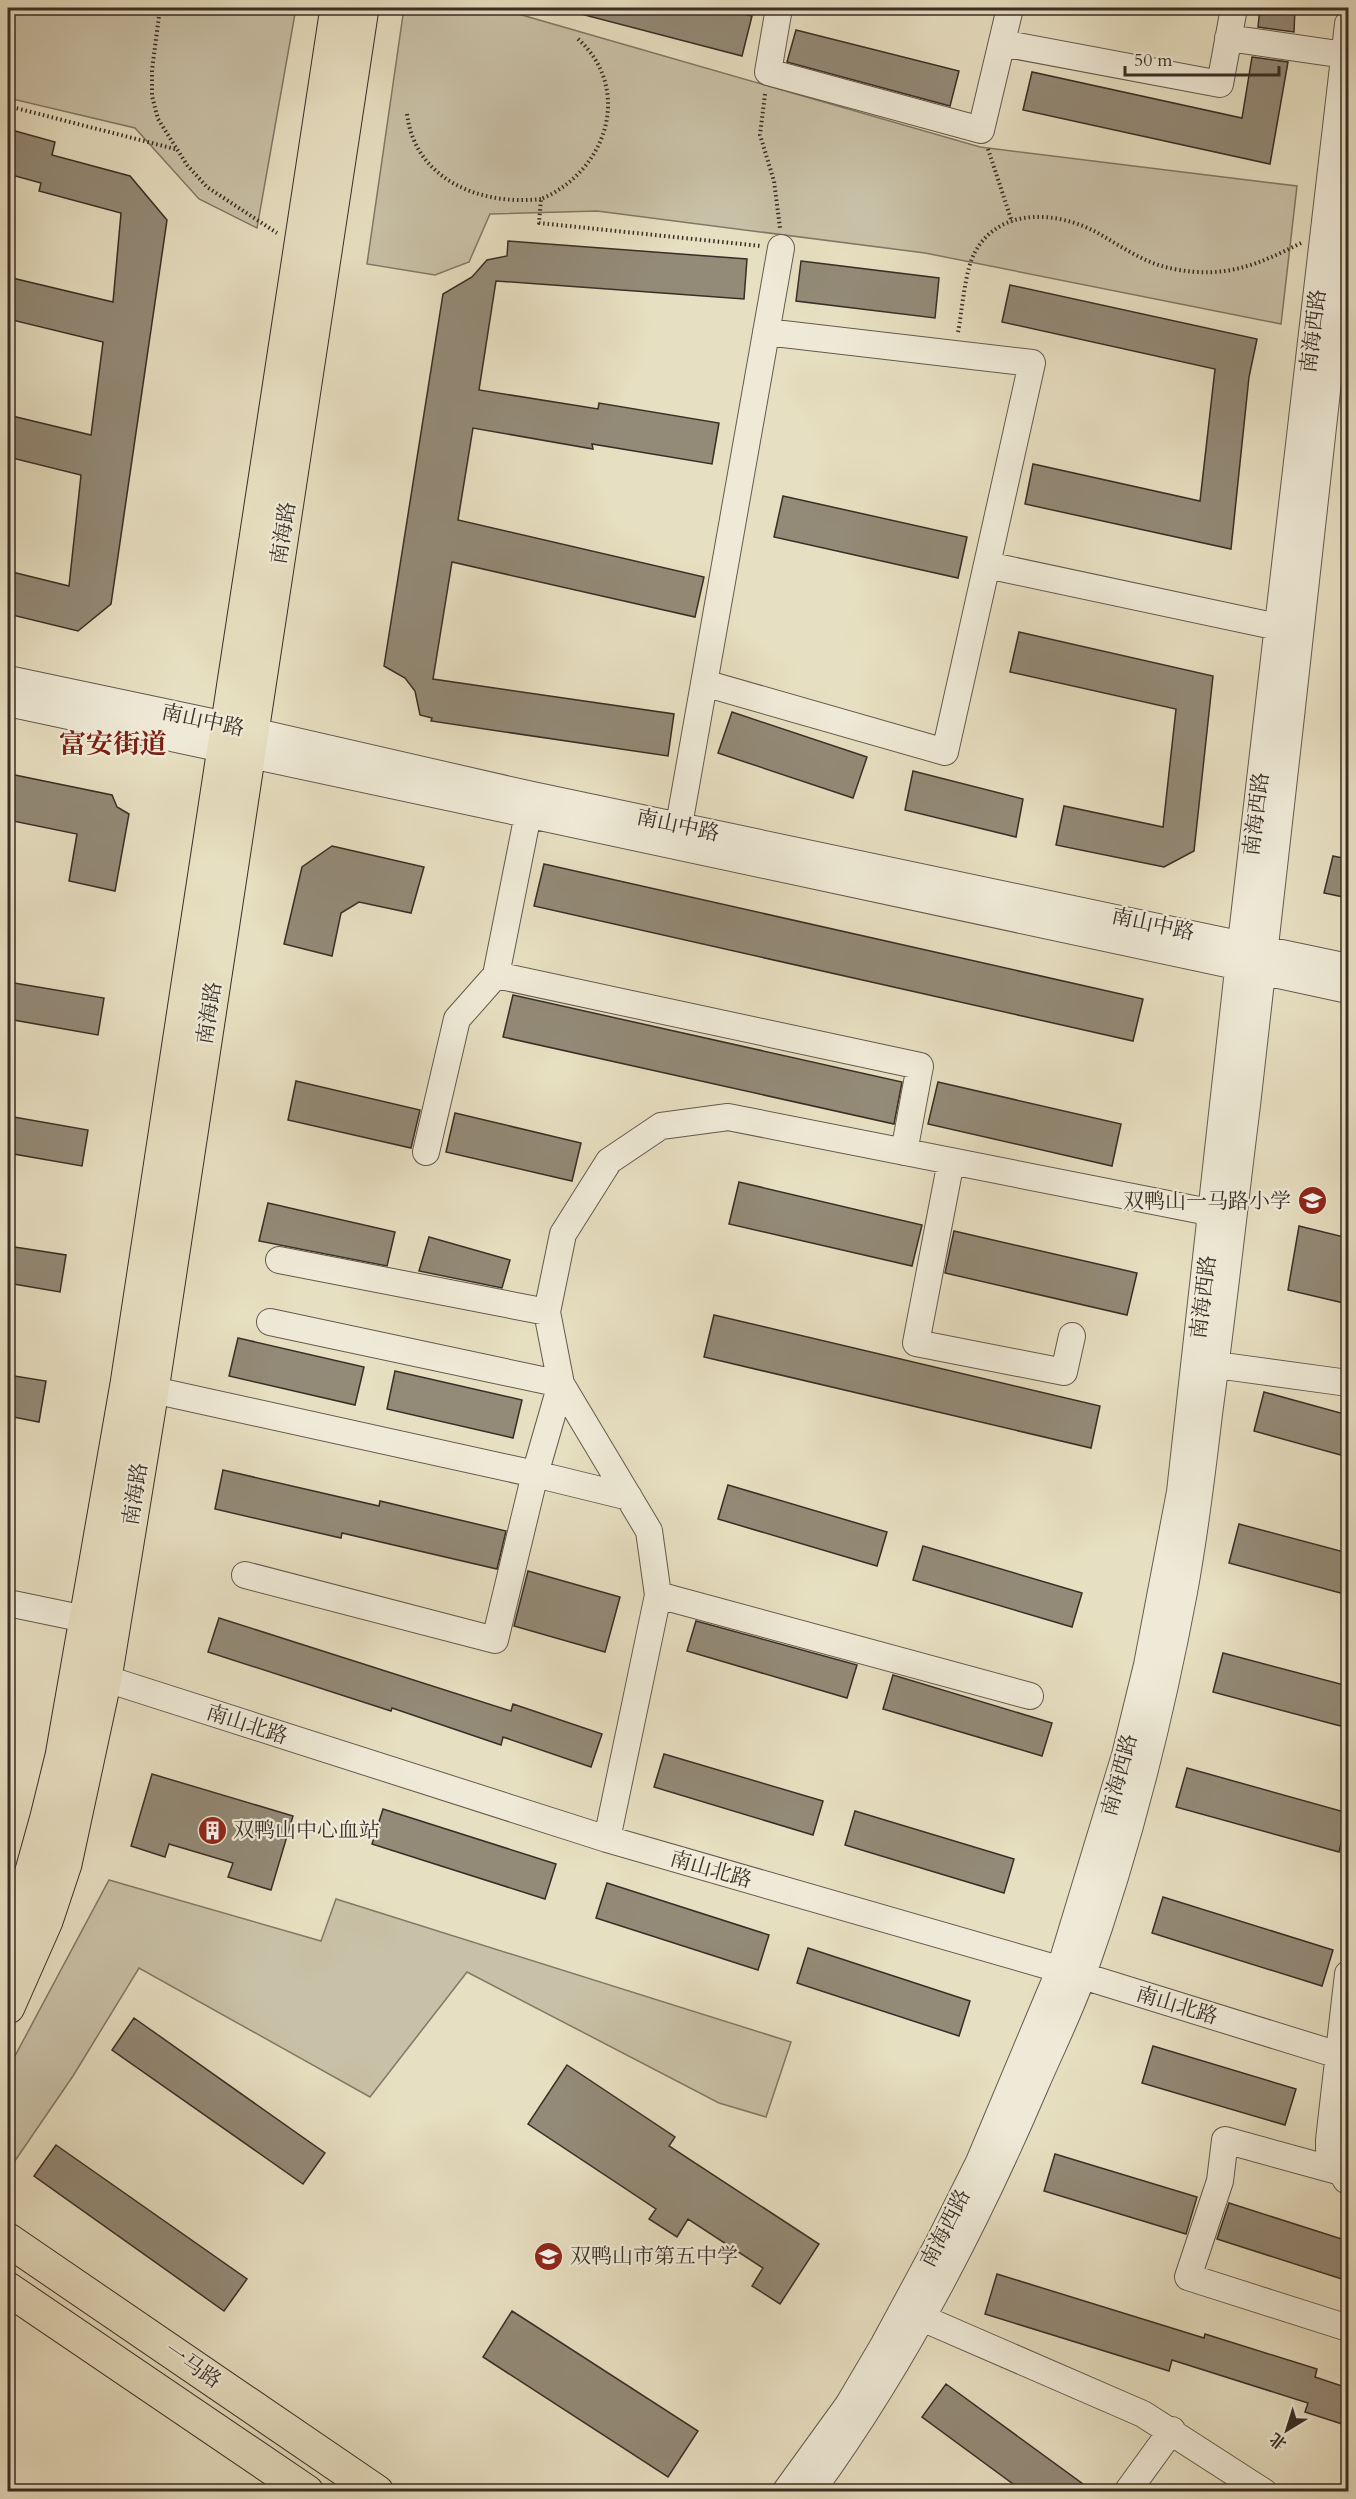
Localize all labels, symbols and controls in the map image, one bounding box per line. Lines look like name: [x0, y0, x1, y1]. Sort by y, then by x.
scale bar: [1125, 39, 1280, 77]
text: 50 m: [1134, 48, 1173, 73]
street label: 南海西路: [1294, 288, 1333, 375]
street label: 南海路: [264, 500, 303, 566]
street label: 南山中路: [159, 698, 247, 743]
district label: 富安街道: [59, 726, 167, 763]
street label: 南海西路: [1237, 771, 1276, 858]
street label: 南山中路: [634, 803, 722, 848]
street label: 南山中路: [1109, 902, 1197, 947]
street label: 南海路: [190, 980, 229, 1046]
school or university icon: 双鸭山一马路小学: [1296, 1185, 1328, 1217]
place label: 双鸭山一马路小学: [1123, 1187, 1291, 1216]
street label: 南海西路: [1184, 1254, 1223, 1341]
street label: 南海路: [116, 1461, 155, 1527]
street label: 南山北路: [202, 1698, 291, 1751]
street label: 南海西路: [1095, 1731, 1144, 1819]
building icon: 双鸭山中心血站: [196, 1814, 228, 1846]
place label: 双鸭山中心血站: [233, 1816, 380, 1845]
street label: 南山北路: [666, 1844, 755, 1895]
street label: 南山北路: [1132, 1979, 1221, 2032]
street label: 南海西路: [913, 2184, 977, 2272]
school or university icon: 双鸭山市第五中学: [533, 2240, 565, 2272]
place label: 双鸭山市第五中学: [570, 2242, 738, 2271]
street label: 一马路: [158, 2336, 227, 2395]
north arrow: [1257, 2400, 1317, 2460]
text: 北: [1265, 2427, 1291, 2455]

